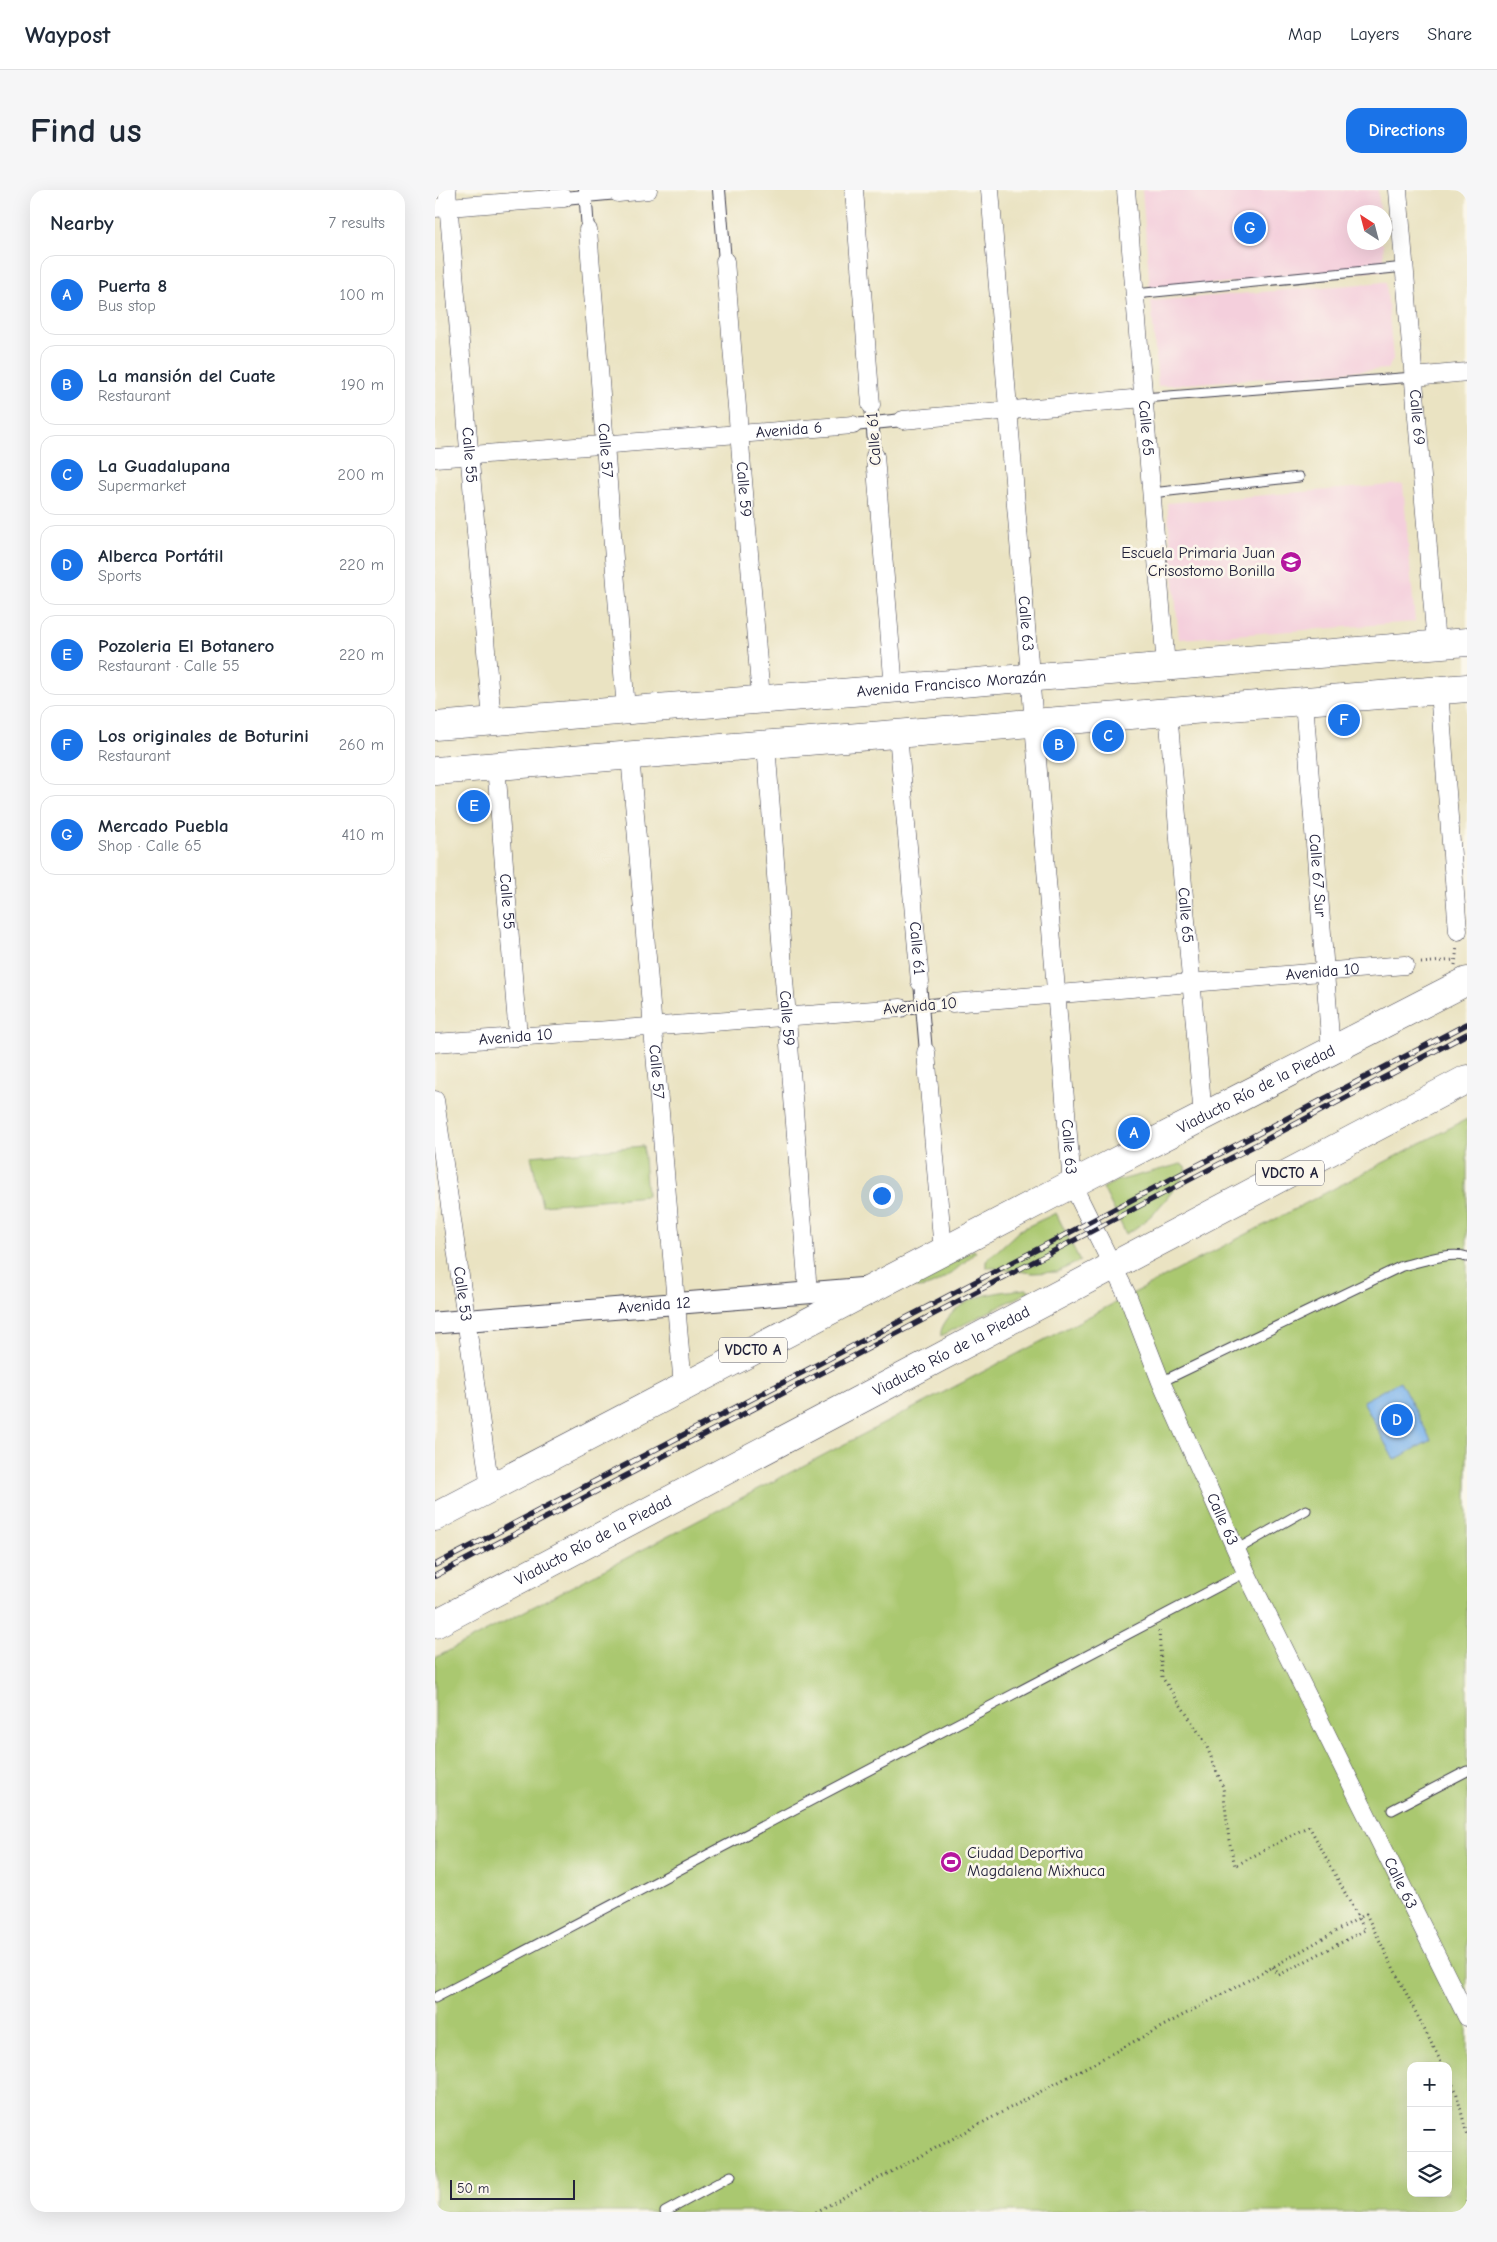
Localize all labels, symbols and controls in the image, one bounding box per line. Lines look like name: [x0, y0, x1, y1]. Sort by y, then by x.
text: Waypost: [25, 21, 110, 49]
text: Map: [1288, 24, 1322, 45]
text: Layers: [1350, 24, 1399, 45]
text: Share: [1427, 24, 1472, 45]
button: Directions: [1346, 108, 1467, 153]
text: Find us: [30, 110, 142, 151]
north arrow: [1347, 205, 1392, 250]
pin: G: [1234, 209, 1266, 247]
text: Nearby: [50, 211, 114, 235]
text: 7 results: [328, 214, 385, 232]
text: Puerta 8: [98, 275, 167, 297]
text: A: [63, 286, 71, 304]
text: 100 m: [340, 286, 384, 304]
text: Bus stop: [98, 297, 156, 315]
text: La mansión del Cuate: [98, 365, 275, 387]
text: B: [62, 376, 72, 394]
text: 190 m: [341, 376, 384, 394]
text: Restaurant: [98, 387, 170, 405]
street label: Calle 69: [1406, 389, 1428, 446]
street label: Calle 65: [1135, 400, 1157, 457]
street label: Calle 61: [863, 412, 885, 466]
street label: Avenida 6: [755, 418, 823, 442]
street label: Calle 57: [594, 422, 617, 479]
street label: Calle 55: [458, 426, 481, 484]
text: La Guadalupana: [98, 455, 231, 477]
street label: Calle 59: [733, 461, 755, 518]
text: C: [62, 466, 72, 484]
text: 200 m: [338, 466, 384, 484]
text: Supermarket: [98, 477, 186, 495]
place label: Escuela Primaria Juan Crisostomo Bonilla: [1121, 544, 1275, 580]
text: Alberca Portátil: [98, 545, 223, 567]
school or university icon: Escuela Primaria Juan Crisostomo Bonilla: [1279, 550, 1303, 574]
text: D: [62, 556, 72, 574]
text: 220 m: [339, 556, 384, 574]
text: Sports: [98, 567, 141, 585]
street label: Calle 63: [1015, 595, 1037, 652]
text: Pozoleria El Botanero: [98, 635, 274, 657]
text: E: [62, 646, 72, 664]
text: 220 m: [339, 646, 384, 664]
text: Restaurant · Calle 55: [98, 657, 240, 675]
street label: Avenida Francisco Morazán: [856, 667, 1047, 701]
pin: F: [1328, 701, 1360, 739]
pin: C: [1092, 717, 1124, 755]
text: Los originales de Boturini: [98, 725, 309, 747]
pin: B: [1043, 726, 1075, 764]
text: F: [62, 736, 72, 754]
text: 260 m: [339, 736, 384, 754]
text: Restaurant: [98, 747, 170, 765]
pin: E: [458, 787, 490, 825]
text: Mercado Puebla: [98, 815, 229, 837]
text: G: [61, 826, 73, 844]
text: 410 m: [342, 826, 384, 844]
street label: Calle 67 Sur: [1305, 833, 1330, 918]
text: Shop · Calle 65: [98, 837, 202, 855]
street label: Calle 55: [496, 873, 518, 930]
street label: Calle 65: [1174, 887, 1197, 944]
street label: Calle 61: [906, 921, 928, 976]
street label: Avenida 10: [1285, 960, 1361, 984]
street label: Calle 59: [776, 990, 798, 1047]
street label: Avenida 10: [882, 994, 958, 1018]
street label: Avenida 10: [478, 1025, 554, 1049]
street label: Viaducto Río de la Piedad: [1174, 1041, 1338, 1137]
street label: Calle 57: [645, 1044, 668, 1100]
pin: A: [1118, 1114, 1150, 1152]
street label: Calle 63: [1058, 1118, 1080, 1175]
road number: VDCTO A: [1256, 1160, 1324, 1186]
your location: [869, 1183, 895, 1209]
street label: Calle 53: [450, 1265, 475, 1323]
street label: Avenida 12: [617, 1293, 691, 1317]
street label: Viaducto Río de la Piedad: [870, 1303, 1033, 1400]
road number: VDCTO A: [719, 1338, 787, 1362]
pin: D: [1381, 1401, 1413, 1439]
street label: Calle 63: [1203, 1490, 1242, 1548]
street label: Viaducto Río de la Piedad: [512, 1492, 675, 1589]
place label: Ciudad Deportiva Magdalena Mixhuca: [967, 1844, 1105, 1880]
sports icon: Ciudad Deportiva Magdalena Mixhuca: [939, 1850, 963, 1874]
street label: Calle 63: [1380, 1854, 1421, 1912]
map controls: [1407, 2062, 1452, 2197]
button: +: [1407, 2062, 1452, 2107]
button: −: [1407, 2107, 1452, 2152]
button: layers: [1407, 2152, 1452, 2197]
scale bar: [450, 2177, 575, 2200]
text: 50 m: [457, 2180, 489, 2197]

